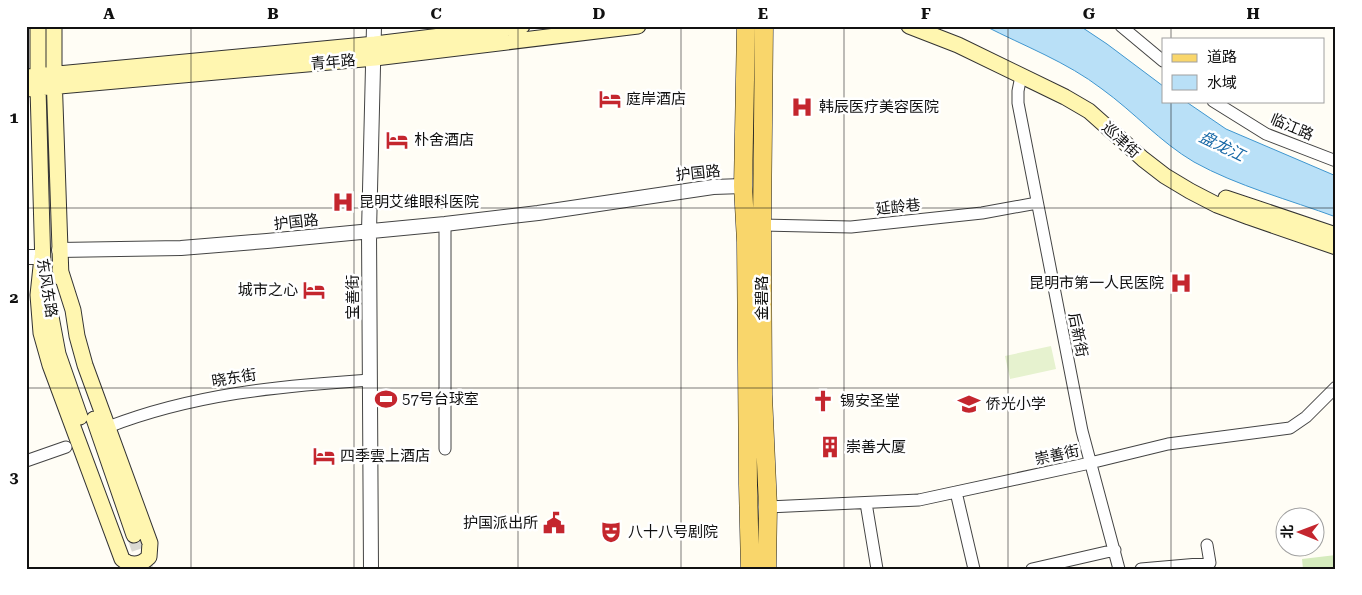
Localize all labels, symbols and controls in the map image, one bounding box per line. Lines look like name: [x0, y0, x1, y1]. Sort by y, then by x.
text: A: [103, 4, 115, 23]
text: B: [267, 4, 279, 23]
text: C: [430, 4, 442, 23]
text: D: [593, 4, 606, 23]
text: E: [758, 4, 768, 23]
text: F: [921, 4, 931, 23]
text: G: [1083, 4, 1096, 23]
text: H: [1246, 4, 1260, 23]
legend: [1162, 38, 1324, 102]
text: 道路: [1207, 48, 1237, 66]
street label: 青年路: [310, 51, 356, 73]
text: 水域: [1207, 74, 1237, 92]
hotel icon: 庭岸酒店: [597, 86, 623, 112]
place label: 庭岸酒店: [626, 90, 686, 108]
hospital icon: 韩辰医疗美容医院: [789, 94, 815, 120]
place label: 韩辰医疗美容医院: [819, 98, 939, 116]
text: 1: [10, 108, 19, 127]
street label: 临江路: [1268, 110, 1316, 144]
street label: 巡津街: [1098, 118, 1144, 162]
hotel icon: 朴舍酒店: [384, 127, 410, 153]
water label: 盘龙江: [1196, 127, 1250, 166]
place label: 朴舍酒店: [414, 131, 474, 149]
street label: 护国路: [675, 162, 721, 184]
hospital icon: 昆明艾维眼科医院: [330, 189, 356, 215]
place label: 昆明艾维眼科医院: [359, 193, 479, 211]
street label: 延龄巷: [875, 196, 921, 218]
street label: 护国路: [273, 211, 319, 233]
street label: 东风东路: [33, 257, 61, 319]
hospital icon: 昆明市第一人民医院: [1168, 270, 1194, 296]
street label: 宝善街: [344, 274, 362, 320]
place label: 昆明市第一人民医院: [1029, 274, 1164, 292]
street label: 金碧路: [753, 275, 771, 321]
hotel icon: 城市之心: [301, 277, 327, 303]
place label: 城市之心: [238, 281, 298, 299]
text: 2: [10, 288, 19, 307]
street label: 后新街: [1065, 311, 1091, 359]
street label: 晓东街: [210, 366, 258, 390]
sports icon: 57号台球室: [373, 386, 399, 412]
church icon: 锡安圣堂: [810, 388, 836, 414]
place label: 57号台球室: [402, 390, 479, 408]
school or university icon: 侨光小学: [956, 391, 982, 417]
place label: 锡安圣堂: [840, 392, 900, 410]
place label: 侨光小学: [986, 395, 1046, 413]
building icon: 崇善大厦: [817, 434, 843, 460]
place label: 崇善大厦: [846, 438, 906, 456]
street label: 崇善街: [1033, 442, 1081, 468]
hotel icon: 四季雲上酒店: [311, 443, 337, 469]
place label: 四季雲上酒店: [340, 447, 430, 465]
text: 3: [10, 468, 19, 487]
north arrow: [1274, 508, 1324, 558]
public building icon: 护国派出所: [541, 510, 567, 536]
place label: 护国派出所: [463, 514, 538, 532]
theatre icon: 八十八号剧院: [598, 519, 624, 545]
place label: 八十八号剧院: [628, 523, 718, 541]
text: 北: [1279, 525, 1295, 539]

